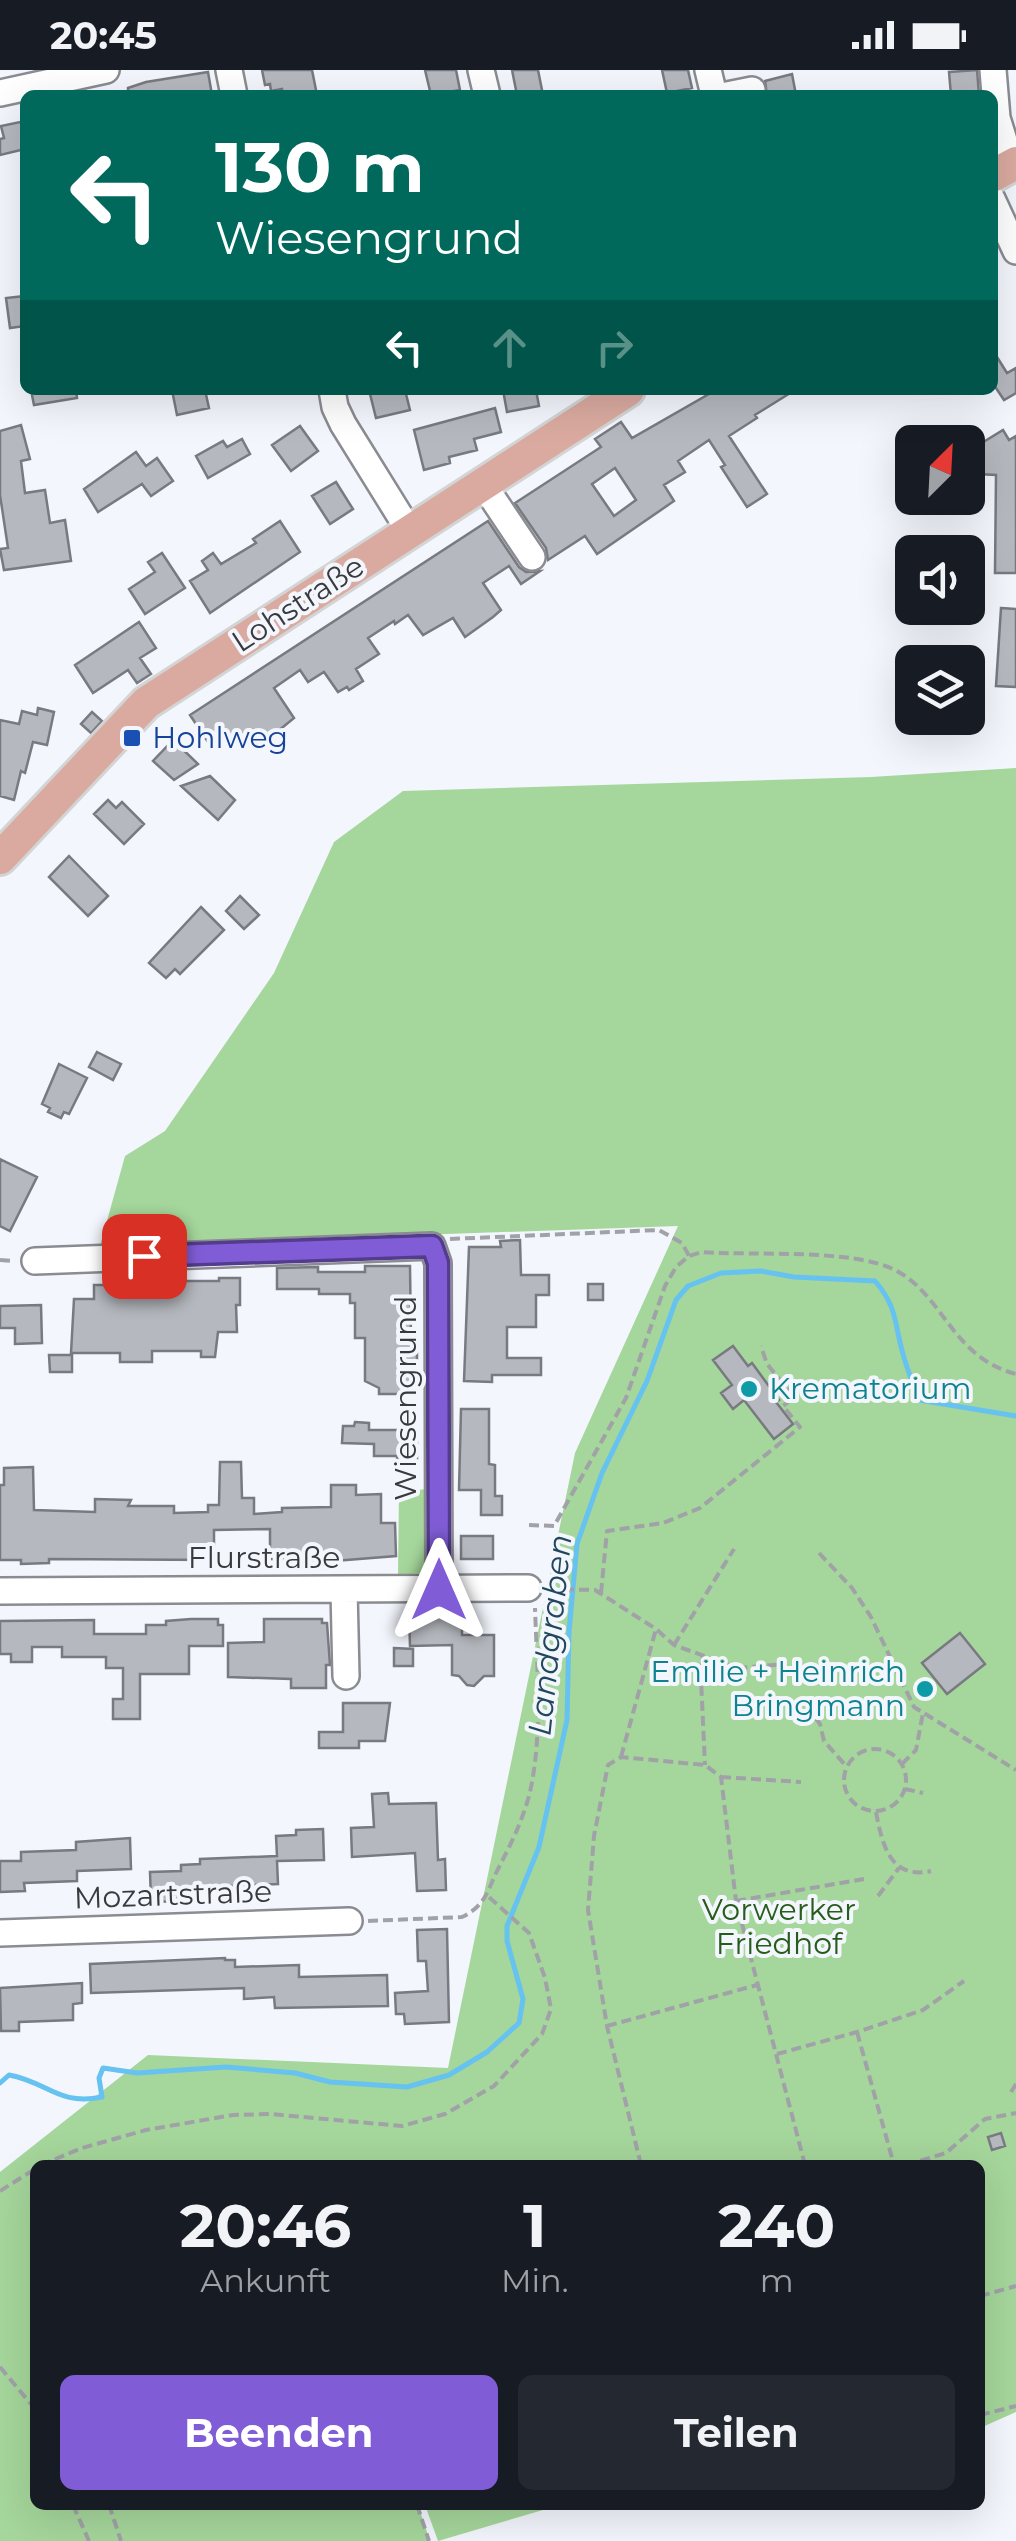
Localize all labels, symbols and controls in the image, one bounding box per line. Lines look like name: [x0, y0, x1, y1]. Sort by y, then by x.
text: 20:45: [50, 12, 157, 59]
text: 130 m: [215, 124, 425, 210]
icon: left: [50, 130, 180, 260]
text: Wiesengrund: [215, 210, 523, 265]
icon: left: [377, 320, 432, 375]
icon: ahead: [482, 320, 537, 375]
icon: right: [587, 320, 642, 375]
north arrow: [895, 425, 985, 515]
map controls: [895, 425, 985, 735]
button: sound: [895, 535, 985, 625]
street label: Lohstraße: [225, 547, 371, 660]
button: layers: [895, 645, 985, 735]
place label: Hohlweg: [152, 719, 288, 756]
marker: Hohlweg: [121, 727, 143, 749]
pin: [102, 1214, 187, 1299]
icon: arrive: [117, 1229, 172, 1284]
street label: Wiesengrund: [387, 1295, 424, 1501]
place label: Krematorium: [769, 1370, 972, 1407]
marker: Krematorium: [738, 1378, 760, 1400]
water label: Landgraben: [520, 1532, 579, 1738]
position arrow: [387, 1538, 491, 1642]
street label: Flurstraße: [188, 1539, 340, 1576]
place label: Emilie + Heinrich Bringmann: [650, 1653, 905, 1724]
marker: Emilie + Heinrich Bringmann: [914, 1678, 936, 1700]
street label: Mozartstraße: [73, 1873, 273, 1916]
park label: Vorwerker Friedhof: [702, 1891, 856, 1962]
text: 20:46: [180, 2189, 351, 2262]
text: 1: [523, 2189, 547, 2262]
text: 240: [718, 2189, 835, 2262]
text: Ankunft: [200, 2261, 331, 2300]
text: Min.: [501, 2261, 569, 2300]
text: m: [760, 2261, 794, 2300]
button: Beenden: [60, 2375, 498, 2490]
button: Teilen: [518, 2375, 955, 2490]

